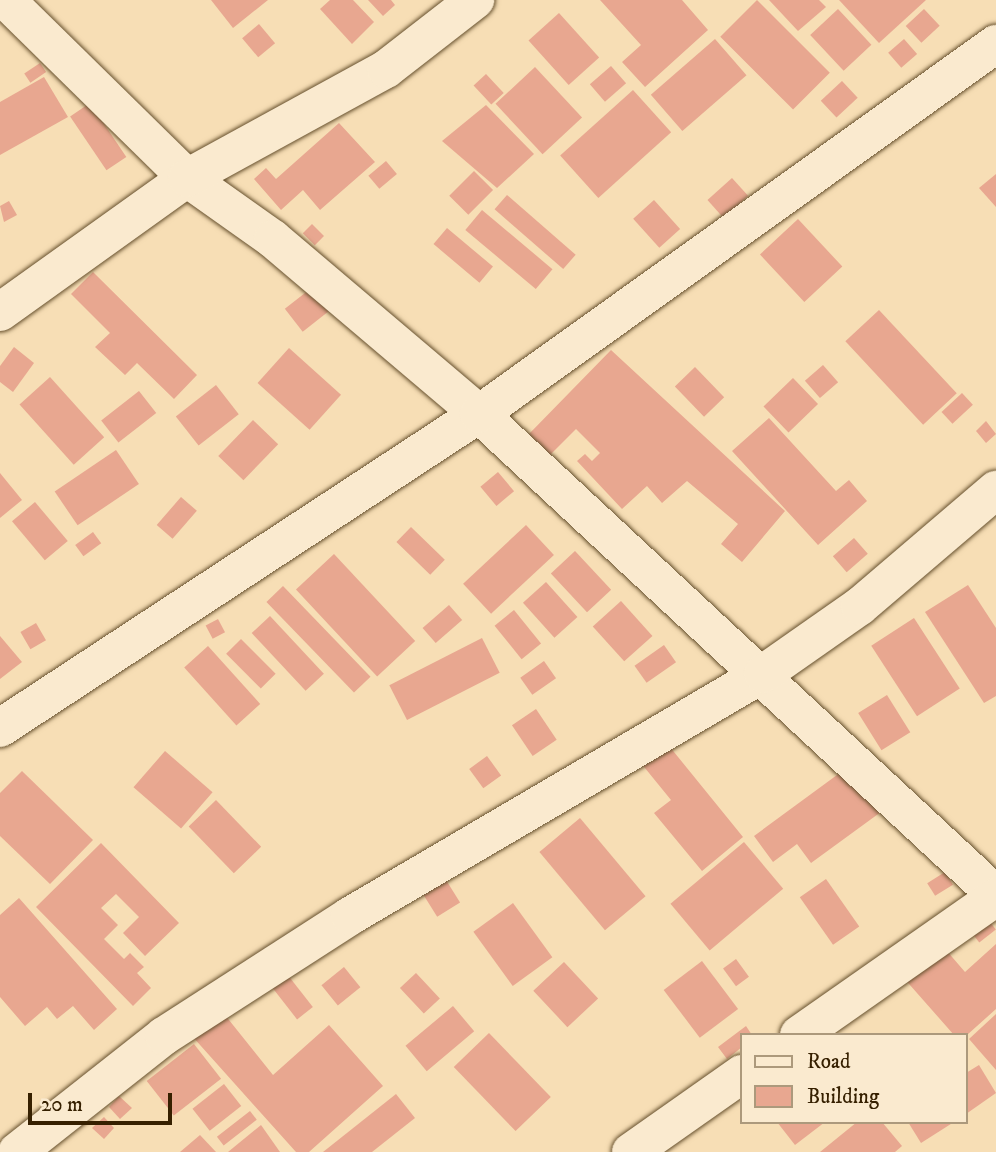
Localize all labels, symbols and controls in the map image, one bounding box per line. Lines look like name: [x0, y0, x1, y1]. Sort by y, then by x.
legend: [740, 1033, 968, 1124]
text: Road: [807, 1049, 851, 1075]
scale bar: [32, 1078, 175, 1122]
text: Building: [807, 1084, 879, 1110]
text: 20 m: [41, 1092, 83, 1118]

